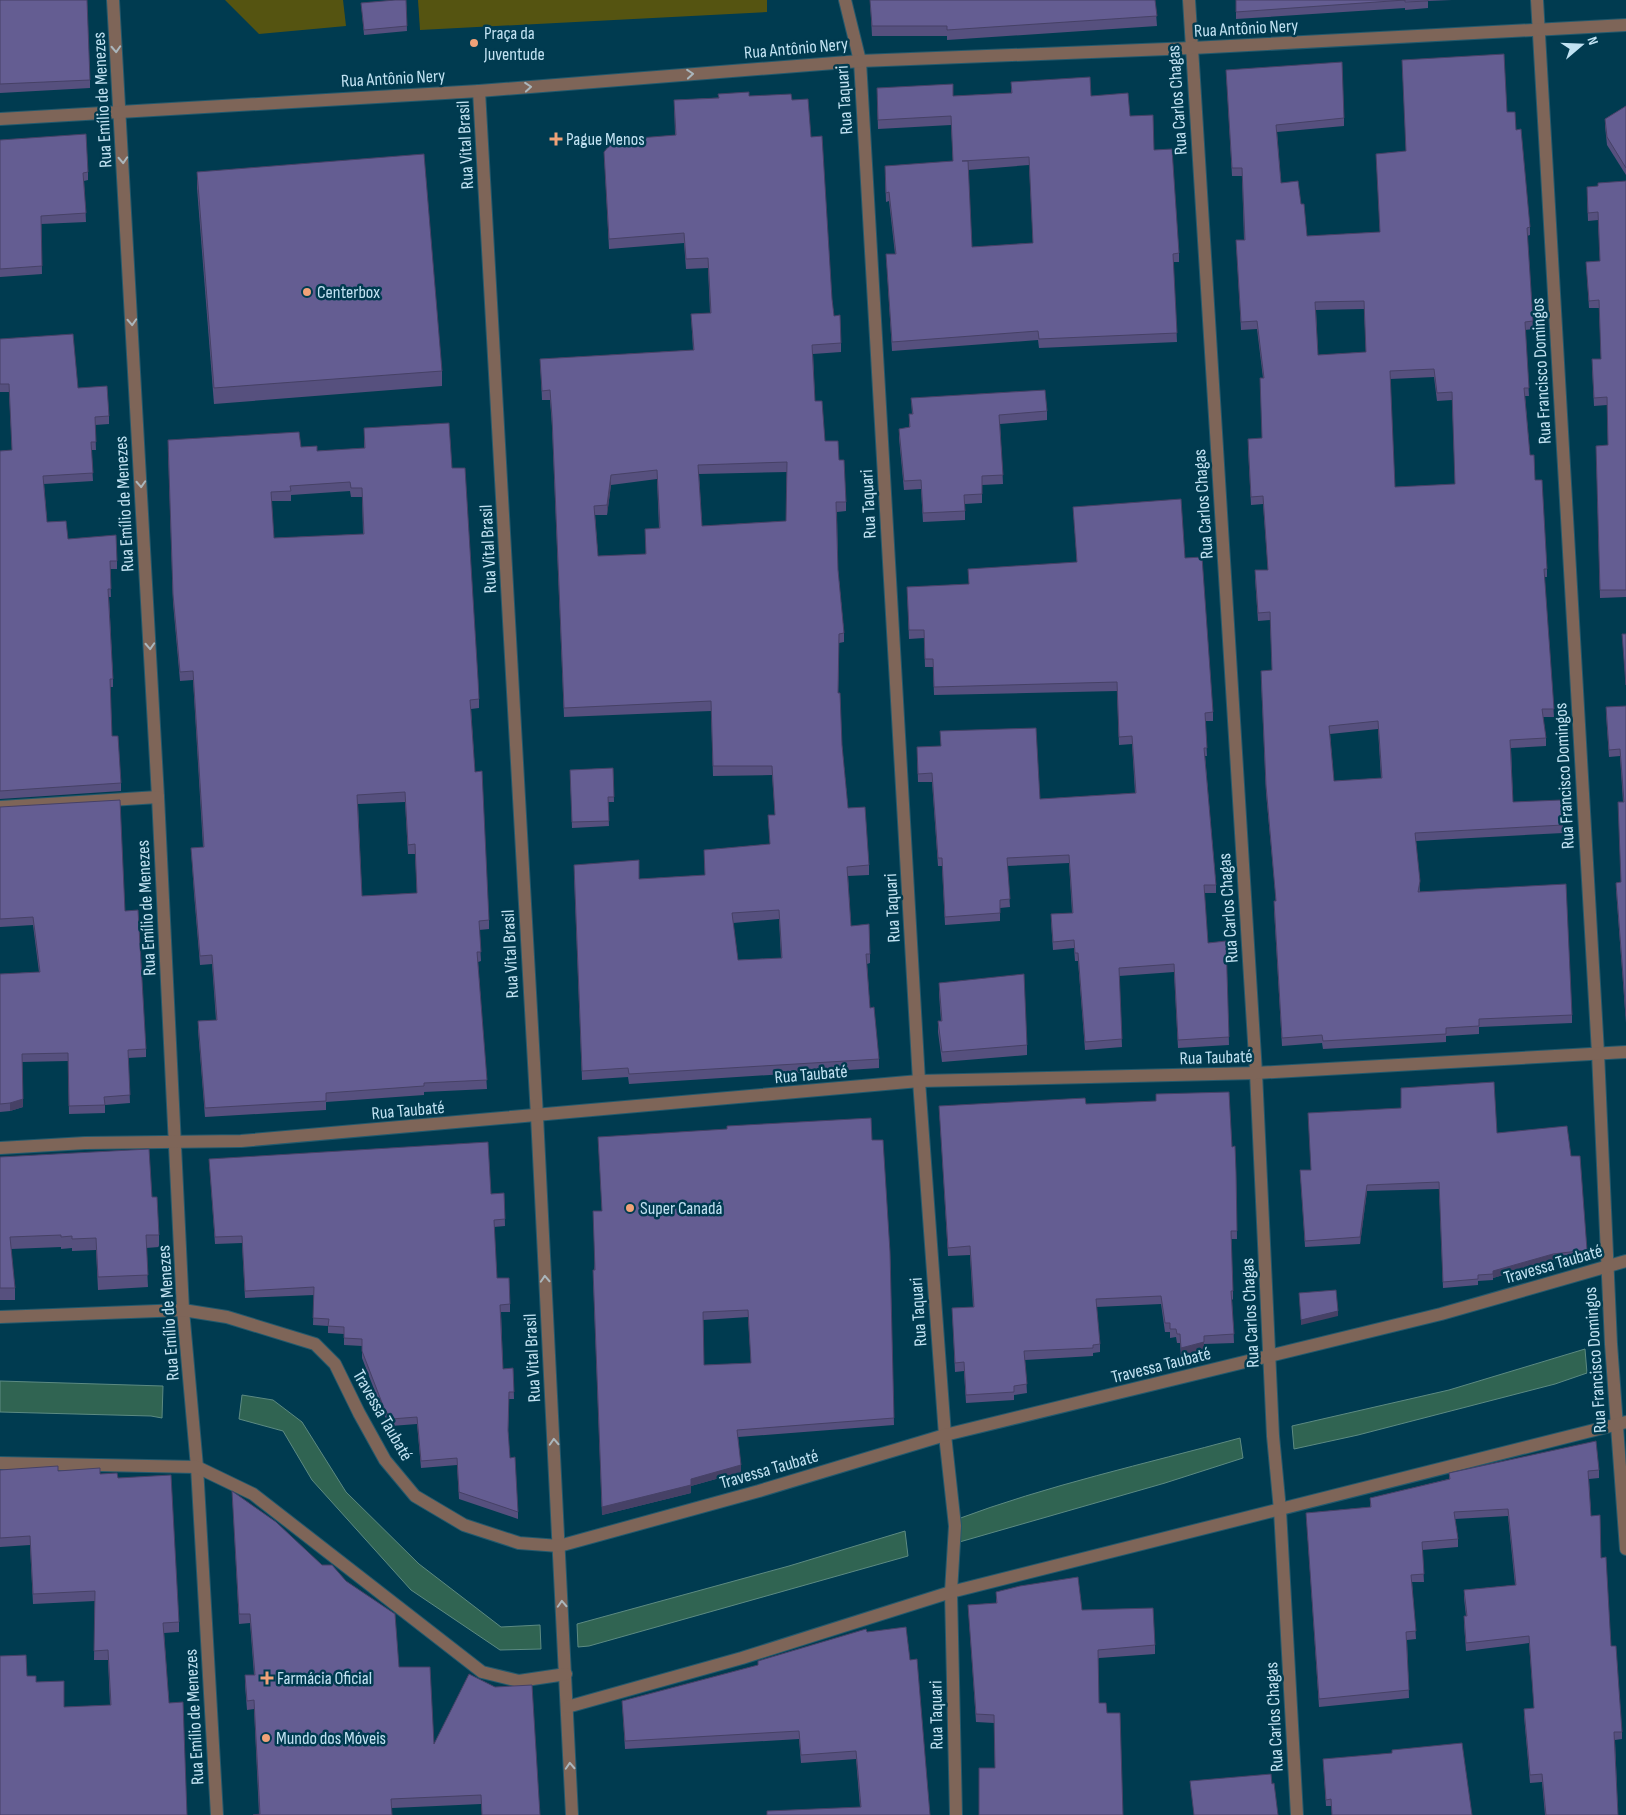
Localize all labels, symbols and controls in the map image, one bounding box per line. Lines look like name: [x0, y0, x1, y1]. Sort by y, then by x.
street label: Rua Antônio Nery: [1193, 15, 1299, 42]
north arrow: [1556, 20, 1606, 70]
place label: Praça da Juventude: [483, 23, 545, 65]
street label: Rua Emílio de Menezes: [88, 32, 117, 168]
street label: Rua Antônio Nery: [743, 33, 849, 64]
text: N: [1584, 35, 1602, 47]
marker: Praça da Juventude: [468, 37, 480, 49]
street label: Rua Carlos Chagas: [1163, 44, 1192, 156]
one-way arrow: [111, 45, 122, 53]
street label: Rua Antônio Nery: [340, 65, 446, 92]
street label: Rua Taquari: [832, 65, 857, 135]
one-way arrow: [686, 69, 694, 80]
one-way arrow: [524, 82, 532, 93]
street label: Rua Vital Brasil: [453, 100, 478, 190]
place label: Pague Menos: [566, 129, 645, 150]
marker: Pague Menos: [550, 133, 562, 145]
one-way arrow: [117, 156, 128, 164]
place label: Centerbox: [317, 282, 380, 303]
marker: Centerbox: [301, 286, 313, 298]
street label: Rua Francisco Domingos: [1527, 297, 1556, 445]
one-way arrow: [126, 318, 137, 326]
street label: Rua Emílio de Menezes: [110, 436, 139, 572]
street label: Rua Carlos Chagas: [1189, 448, 1218, 560]
street label: Rua Taquari: [856, 469, 881, 539]
one-way arrow: [135, 480, 146, 488]
street label: Rua Vital Brasil: [476, 504, 501, 594]
one-way arrow: [144, 643, 155, 651]
street label: Rua Francisco Domingos: [1550, 702, 1579, 850]
street label: Rua Emílio de Menezes: [132, 840, 161, 976]
street label: Rua Carlos Chagas: [1214, 852, 1243, 964]
street label: Rua Taquari: [880, 873, 905, 943]
street label: Rua Vital Brasil: [498, 909, 523, 999]
street label: Rua Taubaté: [1179, 1046, 1253, 1069]
street label: Rua Taubaté: [774, 1061, 848, 1088]
street label: Rua Taubaté: [371, 1097, 445, 1124]
place label: Super Canadá: [640, 1198, 722, 1219]
marker: Super Canadá: [624, 1202, 636, 1214]
street label: Travessa Taubaté: [1501, 1240, 1605, 1289]
street label: Rua Emílio de Menezes: [153, 1245, 184, 1381]
street label: Rua Carlos Chagas: [1237, 1257, 1264, 1368]
one-way arrow: [540, 1275, 551, 1283]
street label: Rua Taquari: [906, 1277, 931, 1347]
street label: Rua Francisco Domingos: [1580, 1286, 1611, 1434]
street label: Rua Vital Brasil: [520, 1313, 545, 1403]
street label: Travessa Taubaté: [1109, 1343, 1213, 1388]
street label: Travessa Taubaté: [348, 1366, 417, 1465]
one-way arrow: [548, 1437, 559, 1445]
street label: Travessa Taubaté: [717, 1445, 821, 1494]
one-way arrow: [556, 1600, 567, 1608]
street label: Rua Emílio de Menezes: [180, 1649, 209, 1785]
street label: Rua Carlos Chagas: [1261, 1661, 1288, 1772]
place label: Farmácia Oficial: [277, 1668, 372, 1689]
marker: Farmácia Oficial: [261, 1672, 273, 1684]
street label: Rua Taquari: [925, 1680, 948, 1750]
place label: Mundo dos Móveis: [276, 1728, 386, 1749]
marker: Mundo dos Móveis: [260, 1732, 272, 1744]
one-way arrow: [564, 1762, 575, 1770]

